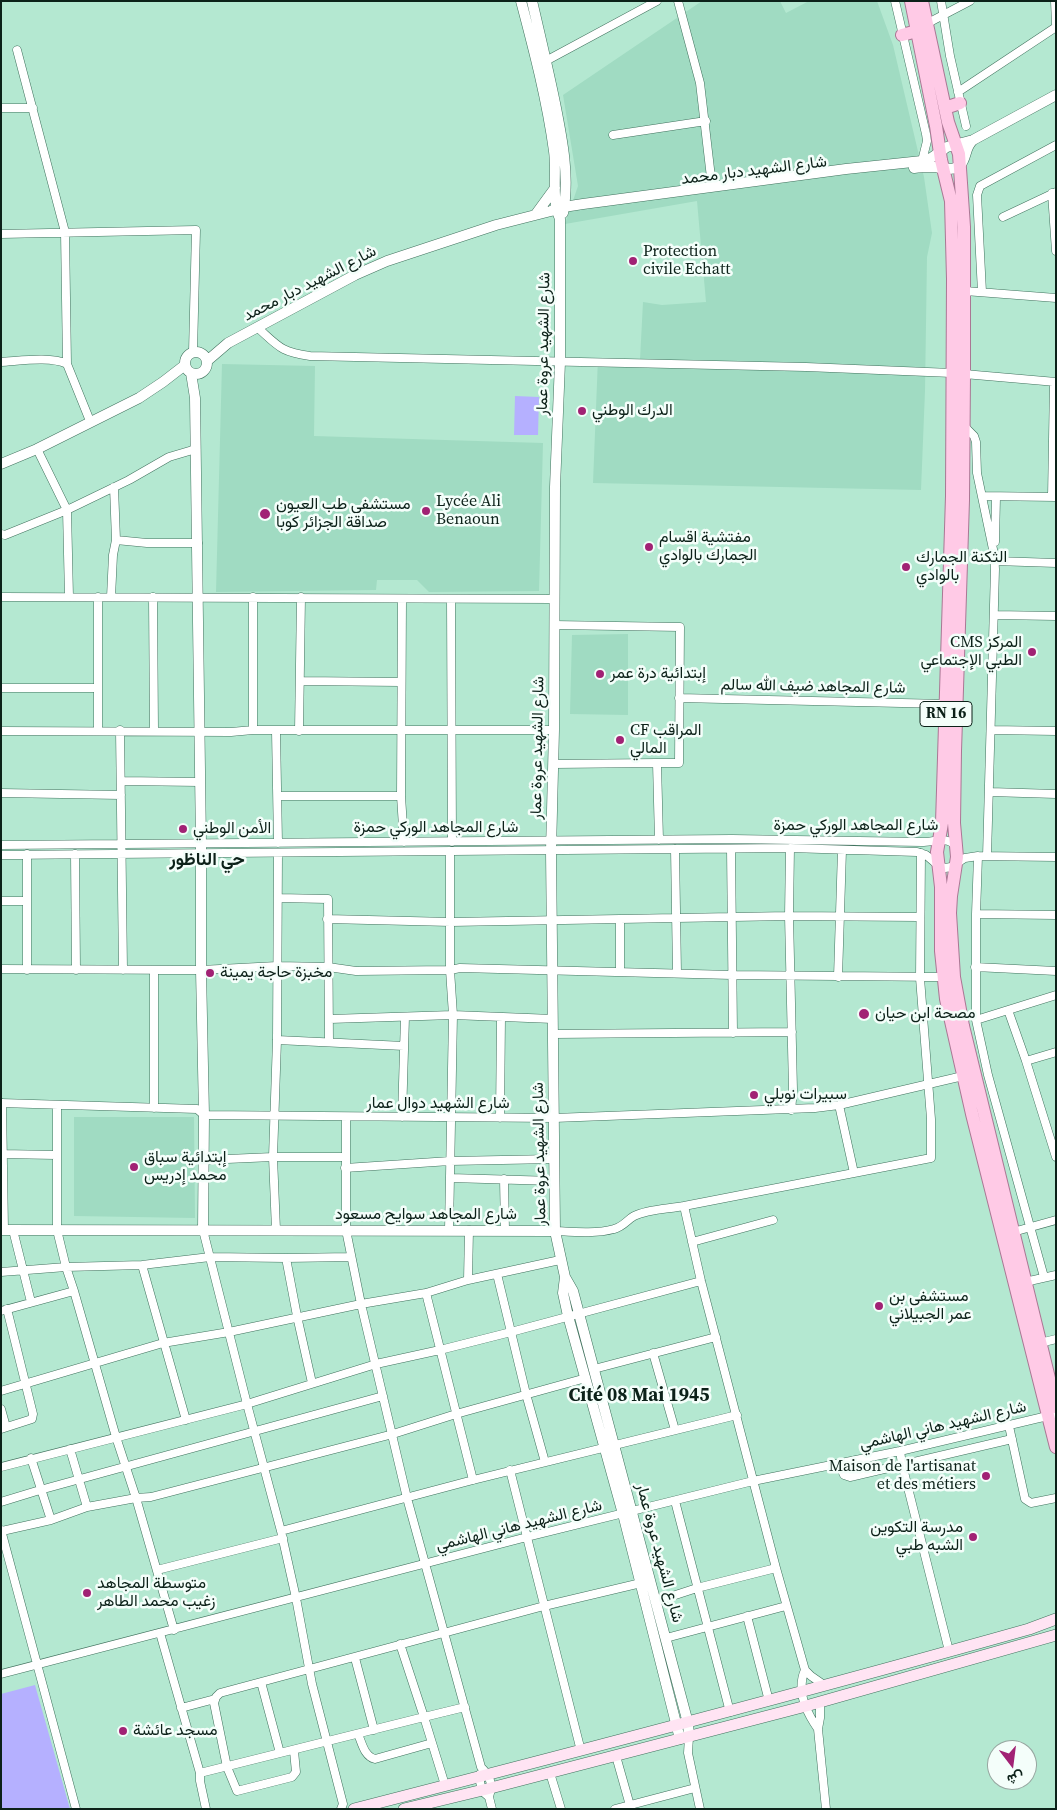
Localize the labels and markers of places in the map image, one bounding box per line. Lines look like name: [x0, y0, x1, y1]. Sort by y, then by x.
place label: Protection civile Echatt: [643, 242, 730, 280]
marker: Protection civile Echatt: [627, 255, 639, 267]
place label: الدرك الوطني: [592, 401, 673, 421]
marker: الدرك الوطني: [576, 405, 588, 417]
place label: Lycée Ali Benaoun: [436, 492, 501, 530]
place label: مستشفى طب العيون صداقة الجزائر كوبا: [276, 495, 410, 533]
marker: Lycée Ali Benaoun: [420, 505, 432, 517]
marker: مستشفى طب العيون صداقة الجزائر كوبا: [258, 507, 272, 521]
place label: مفتشية اقسام الجمارك بالوادي: [659, 528, 757, 566]
marker: مفتشية اقسام الجمارك بالوادي: [643, 541, 655, 553]
place label: الثكنة الجمارك بالوادي: [916, 548, 1007, 586]
marker: الثكنة الجمارك بالوادي: [900, 561, 912, 573]
place label: CMS المركز الطبي الإجتماعي: [920, 633, 1022, 671]
marker: CMS المركز الطبي الإجتماعي: [1026, 646, 1038, 658]
place label: إبتدائية درة عمر: [610, 664, 706, 684]
marker: إبتدائية درة عمر: [594, 668, 606, 680]
place label: CF المراقب المالي: [630, 721, 702, 759]
marker: CF المراقب المالي: [614, 734, 626, 746]
place label: الأمن الوطني: [193, 819, 271, 839]
marker: الأمن الوطني: [177, 823, 189, 835]
place label: مخبزة حاجة يمينة: [220, 963, 332, 983]
marker: مخبزة حاجة يمينة: [204, 967, 216, 979]
place label: مصحة ابن حيان: [875, 1004, 975, 1024]
marker: مصحة ابن حيان: [857, 1007, 871, 1021]
place label: سبيرات نوبلي: [764, 1085, 847, 1105]
marker: سبيرات نوبلي: [748, 1089, 760, 1101]
place label: إبتدائية سباق محمد إدريس: [144, 1148, 227, 1186]
marker: إبتدائية سباق محمد إدريس: [128, 1161, 140, 1173]
place label: مستشفى بن عمر الجبيلاني: [889, 1287, 972, 1325]
marker: مستشفى بن عمر الجبيلاني: [873, 1300, 885, 1312]
place label: Maison de l'artisanat et des métiers: [829, 1457, 976, 1495]
marker: Maison de l'artisanat et des métiers: [980, 1470, 992, 1482]
place label: مدرسة التكوين الشبه طبي: [870, 1518, 963, 1556]
marker: مدرسة التكوين الشبه طبي: [967, 1531, 979, 1543]
place label: متوسطة المجاهد زغيب محمد الطاهر: [97, 1574, 215, 1612]
marker: متوسطة المجاهد زغيب محمد الطاهر: [81, 1587, 93, 1599]
place label: مسجد عائشة: [133, 1721, 217, 1741]
marker: مسجد عائشة: [117, 1725, 129, 1737]

